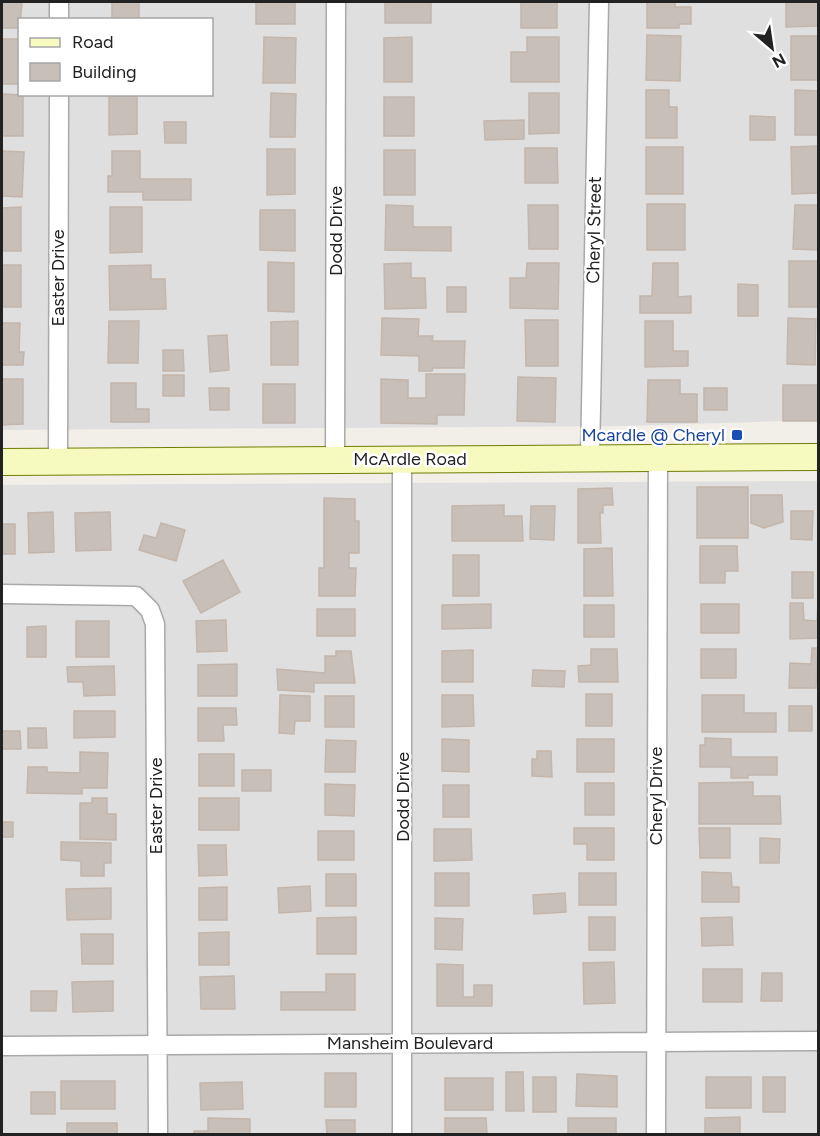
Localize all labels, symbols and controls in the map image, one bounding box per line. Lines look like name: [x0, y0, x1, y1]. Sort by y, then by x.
legend: [18, 18, 213, 96]
north arrow: [742, 18, 802, 78]
text: Road: [72, 31, 113, 53]
text: N: [769, 49, 789, 72]
text: Building: [72, 61, 137, 83]
street label: Cheryl Street: [582, 176, 606, 284]
street label: Dodd Drive: [325, 186, 347, 276]
street label: Easter Drive: [47, 229, 69, 326]
place label: Mcardle @ Cheryl: [581, 424, 725, 446]
marker: Mcardle @ Cheryl: [730, 428, 744, 442]
street label: McArdle Road: [353, 448, 467, 470]
street label: Cheryl Drive: [645, 747, 667, 845]
street label: Dodd Drive: [392, 752, 414, 842]
street label: Easter Drive: [145, 757, 167, 854]
street label: Mansheim Boulevard: [327, 1032, 493, 1054]

